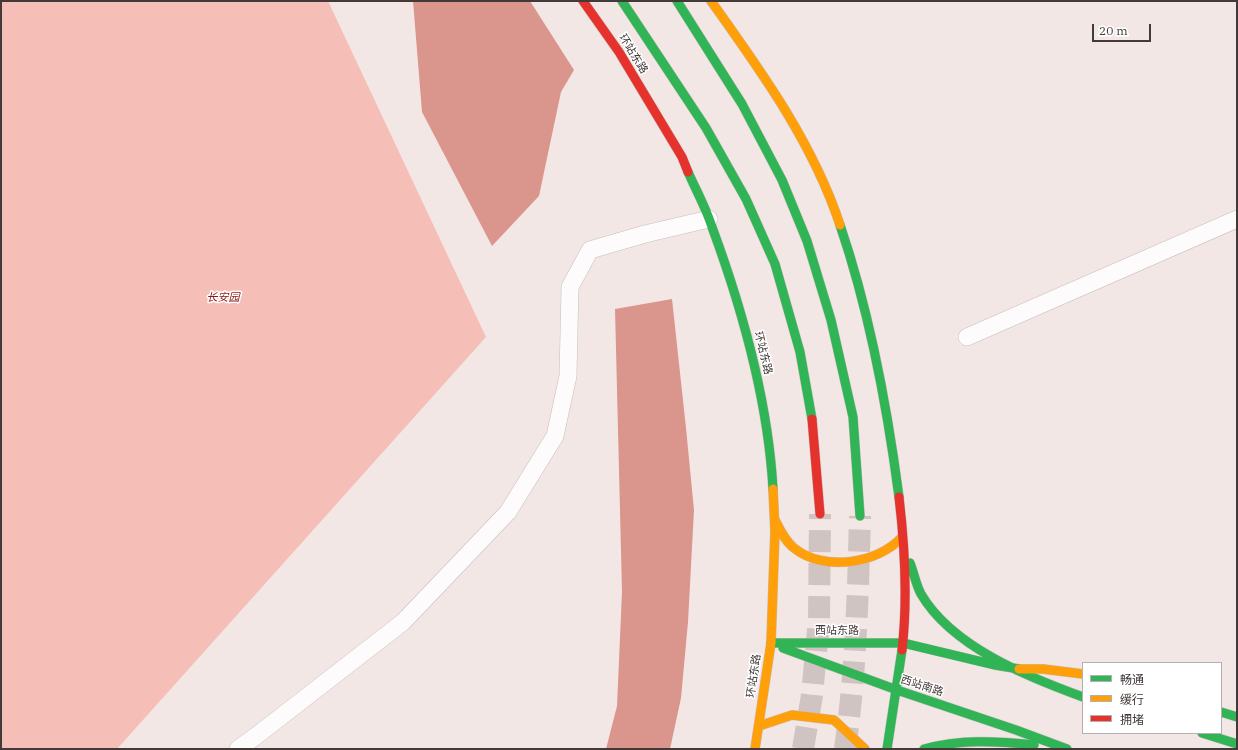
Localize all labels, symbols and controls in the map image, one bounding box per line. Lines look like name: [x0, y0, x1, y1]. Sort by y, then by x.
scale bar: [1094, 16, 1153, 42]
text: 20 m: [1099, 23, 1128, 38]
street label: 环站东路: [616, 32, 650, 76]
park label: 长安园: [207, 291, 239, 305]
street label: 环站东路: [751, 330, 775, 376]
street label: 西站东路: [815, 624, 859, 638]
street label: 环站东路: [744, 653, 764, 699]
legend: [1082, 662, 1222, 734]
text: 畅通: [1120, 672, 1144, 687]
street label: 西站南路: [899, 673, 945, 699]
text: 缓行: [1120, 692, 1144, 707]
text: 拥堵: [1120, 712, 1144, 727]

